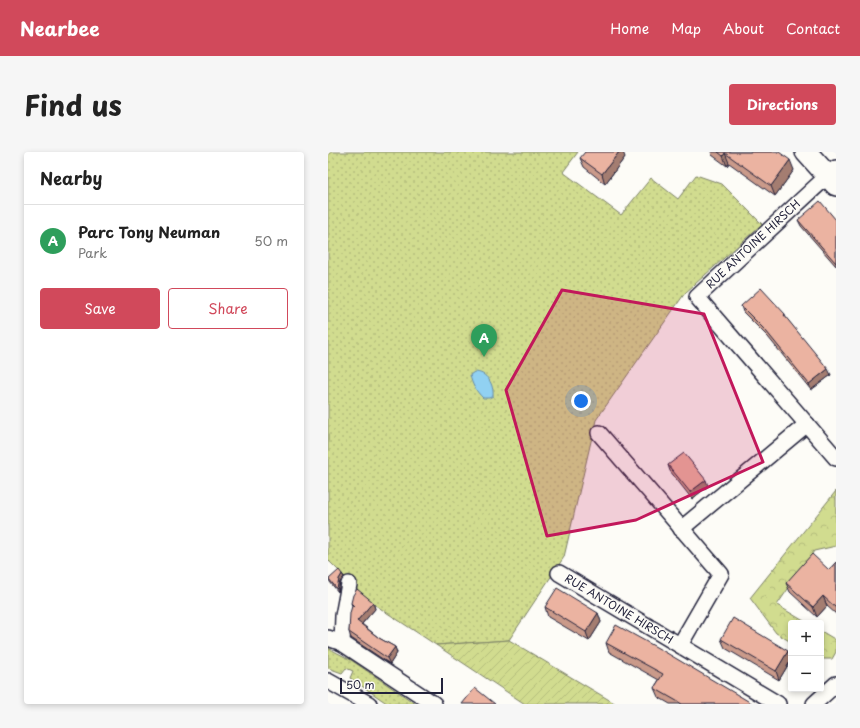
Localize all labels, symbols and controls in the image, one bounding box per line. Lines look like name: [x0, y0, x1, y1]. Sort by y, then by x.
text: Nearbee: [20, 14, 100, 42]
text: Home: [610, 18, 649, 39]
text: Map: [671, 18, 701, 39]
text: About: [723, 18, 764, 39]
text: Contact: [786, 18, 840, 39]
text: Find us: [24, 83, 122, 126]
button: Directions: [729, 84, 836, 125]
text: Nearby: [40, 165, 102, 191]
street label: RUE ANTOINE HIRSCH: [702, 195, 804, 292]
text: Parc Tony Neuman: [78, 220, 220, 243]
text: A: [48, 231, 58, 250]
text: 50 m: [254, 231, 288, 250]
text: Park: [78, 243, 107, 262]
button: Save: [40, 288, 160, 329]
button: Share: [168, 288, 288, 329]
pin: A: [471, 324, 497, 357]
your location: [571, 391, 591, 411]
street label: RUE ANTOINE HIRSCH: [562, 569, 677, 648]
map controls: [788, 620, 824, 692]
button: +: [788, 620, 824, 656]
button: −: [788, 656, 824, 692]
scale bar: [340, 676, 443, 695]
text: 50 m: [346, 676, 375, 693]

